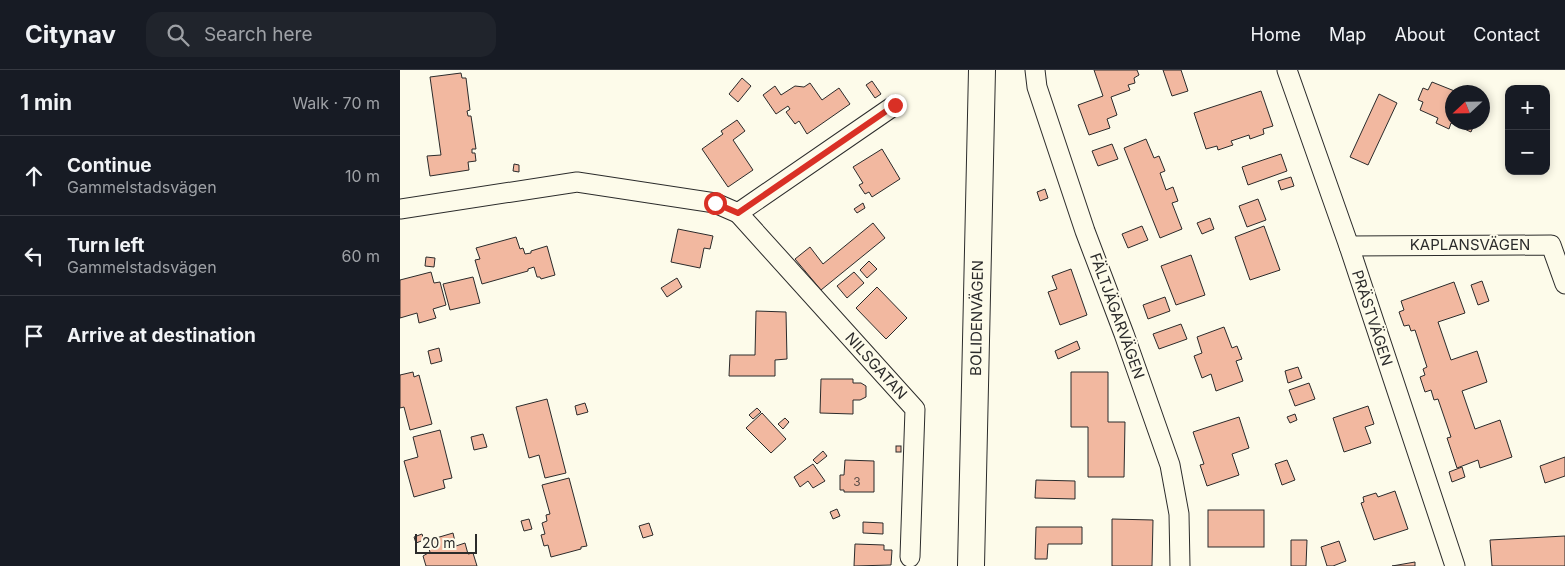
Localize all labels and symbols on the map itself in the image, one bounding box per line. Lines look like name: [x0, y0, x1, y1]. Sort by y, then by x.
north arrow: [1445, 85, 1490, 130]
route end: [884, 94, 907, 117]
route start: [704, 192, 727, 215]
street label: KAPLANSVÄGEN: [1410, 235, 1530, 254]
street label: FÄLTJÄGARVÄGEN: [1086, 250, 1149, 381]
street label: BOLIDENVÄGEN: [966, 260, 987, 376]
street label: PRÄSTVÄGEN: [1348, 268, 1397, 368]
street label: NILSGATAN: [841, 328, 911, 403]
house number: 3: [853, 474, 861, 489]
scale bar: [415, 531, 478, 554]

